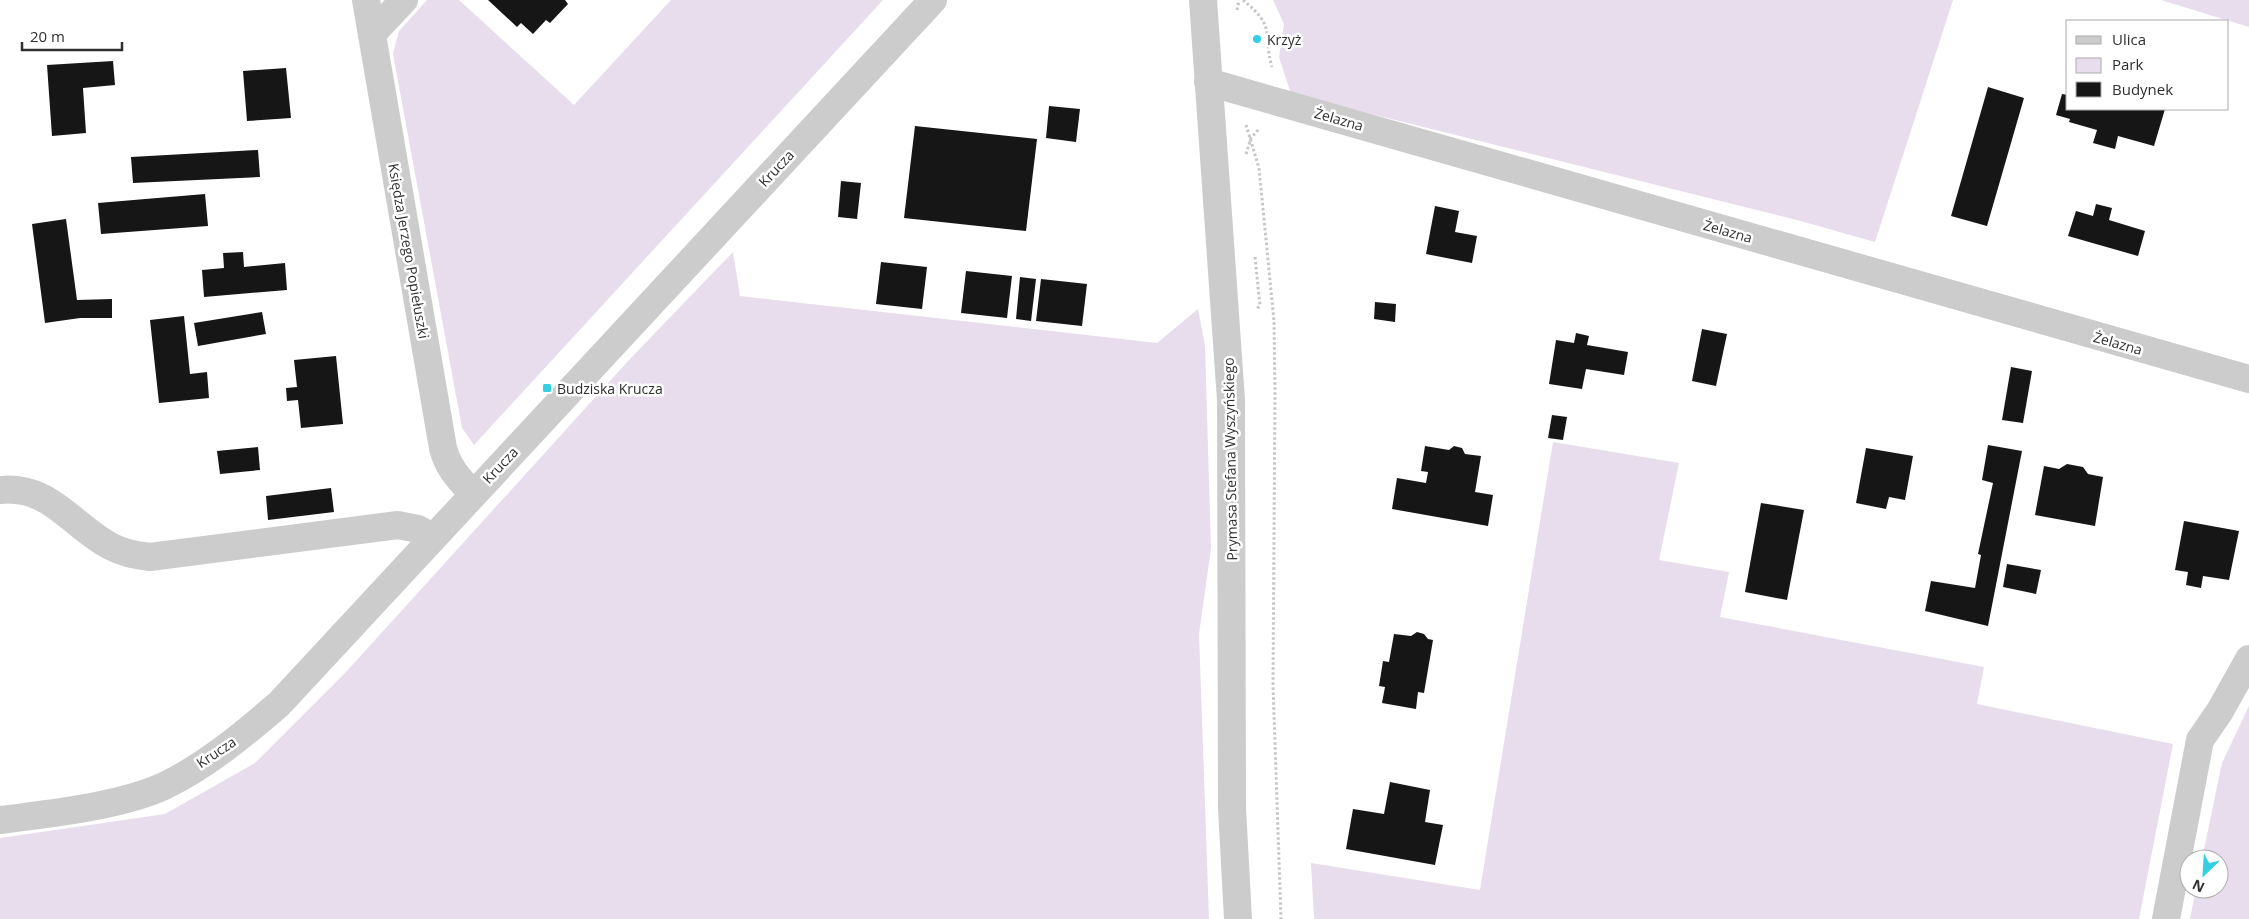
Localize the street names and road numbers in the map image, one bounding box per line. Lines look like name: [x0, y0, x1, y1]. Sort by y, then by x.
street label: Żelazna: [1312, 103, 1366, 135]
street label: Krucza: [754, 145, 798, 191]
street label: Księdza Jerzego Popiełuszki: [384, 162, 434, 340]
street label: Żelazna: [1701, 215, 1755, 247]
street label: Żelazna: [2091, 327, 2145, 359]
street label: Prymasa Stefana Wyszyńskiego: [1219, 357, 1241, 561]
street label: Krucza: [478, 442, 522, 488]
street label: Krucza: [192, 732, 240, 772]

